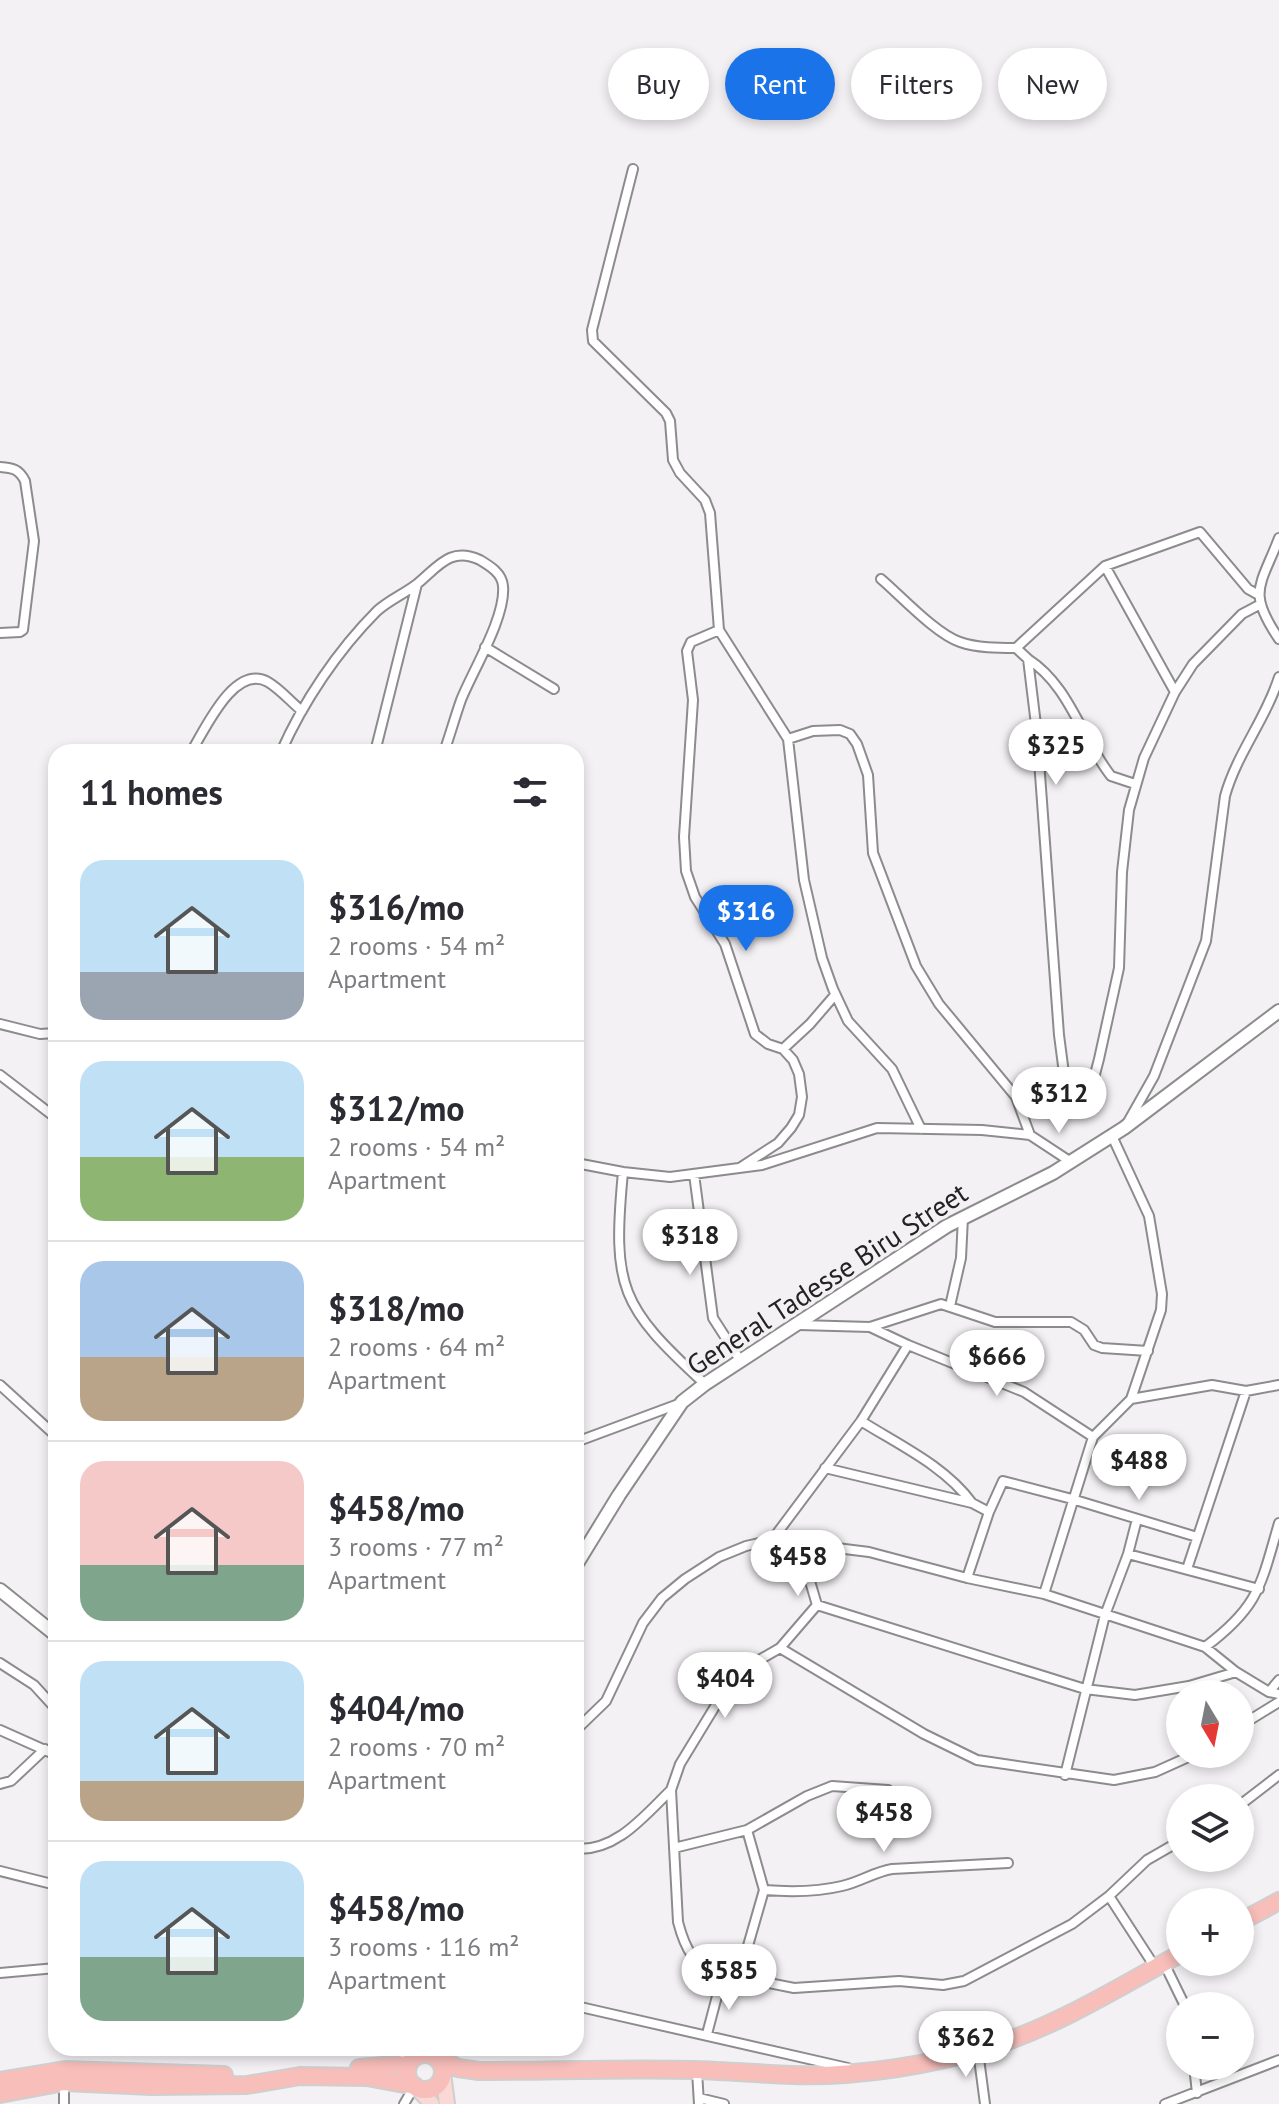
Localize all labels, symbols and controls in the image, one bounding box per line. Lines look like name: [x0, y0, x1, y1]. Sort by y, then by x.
chip: Buy: [608, 48, 709, 120]
chip: Rent: [725, 48, 835, 120]
chip: Filters: [851, 48, 982, 120]
chip: New: [998, 48, 1107, 120]
pin: $325: [1009, 719, 1103, 787]
text: $325: [1027, 728, 1085, 761]
text: 11 homes: [80, 770, 223, 814]
icon: filters: [508, 770, 552, 814]
text: $316/mo: [328, 885, 465, 929]
pin: $316: [699, 885, 793, 953]
icon: home: [144, 892, 240, 988]
text: $316: [717, 894, 775, 927]
text: 2 rooms · 54 m²: [328, 929, 505, 962]
text: Apartment: [328, 962, 446, 995]
pin: $312: [1012, 1067, 1106, 1135]
text: $312: [1030, 1076, 1088, 1109]
text: $312/mo: [328, 1086, 465, 1130]
icon: home: [144, 1093, 240, 1189]
text: 2 rooms · 54 m²: [328, 1130, 505, 1163]
text: Apartment: [328, 1163, 446, 1196]
street label: General Tadesse Biru Street: [679, 1174, 975, 1383]
pin: $318: [643, 1209, 737, 1277]
text: $318: [661, 1218, 719, 1251]
text: $318/mo: [328, 1286, 465, 1330]
icon: home: [144, 1293, 240, 1389]
text: 2 rooms · 64 m²: [328, 1330, 505, 1363]
pin: $666: [950, 1330, 1044, 1398]
text: $666: [968, 1339, 1026, 1372]
text: Apartment: [328, 1363, 446, 1396]
pin: $488: [1092, 1434, 1186, 1502]
text: $488: [1110, 1443, 1168, 1476]
text: $458/mo: [328, 1486, 465, 1530]
icon: home: [144, 1493, 240, 1589]
text: 3 rooms · 77 m²: [328, 1530, 504, 1563]
pin: $458: [751, 1530, 845, 1598]
text: $458: [769, 1539, 827, 1572]
text: Apartment: [328, 1563, 446, 1596]
pin: $404: [678, 1652, 772, 1720]
text: $404: [696, 1661, 754, 1694]
north arrow: [1166, 1680, 1254, 1768]
map controls: [1166, 1680, 1254, 2080]
text: $404/mo: [328, 1686, 465, 1730]
icon: home: [144, 1693, 240, 1789]
text: 2 rooms · 70 m²: [328, 1730, 505, 1763]
text: Apartment: [328, 1763, 446, 1796]
button: layers: [1166, 1784, 1254, 1872]
pin: $458: [837, 1786, 931, 1854]
text: $458: [855, 1795, 913, 1828]
text: $458/mo: [328, 1886, 465, 1930]
button: +: [1166, 1888, 1254, 1976]
icon: home: [144, 1893, 240, 1989]
text: 3 rooms · 116 m²: [328, 1930, 520, 1963]
pin: $585: [682, 1944, 776, 2012]
text: $585: [700, 1953, 758, 1986]
text: Apartment: [328, 1963, 446, 1996]
button: −: [1166, 1992, 1254, 2080]
pin: $362: [919, 2011, 1013, 2079]
text: $362: [937, 2020, 995, 2053]

